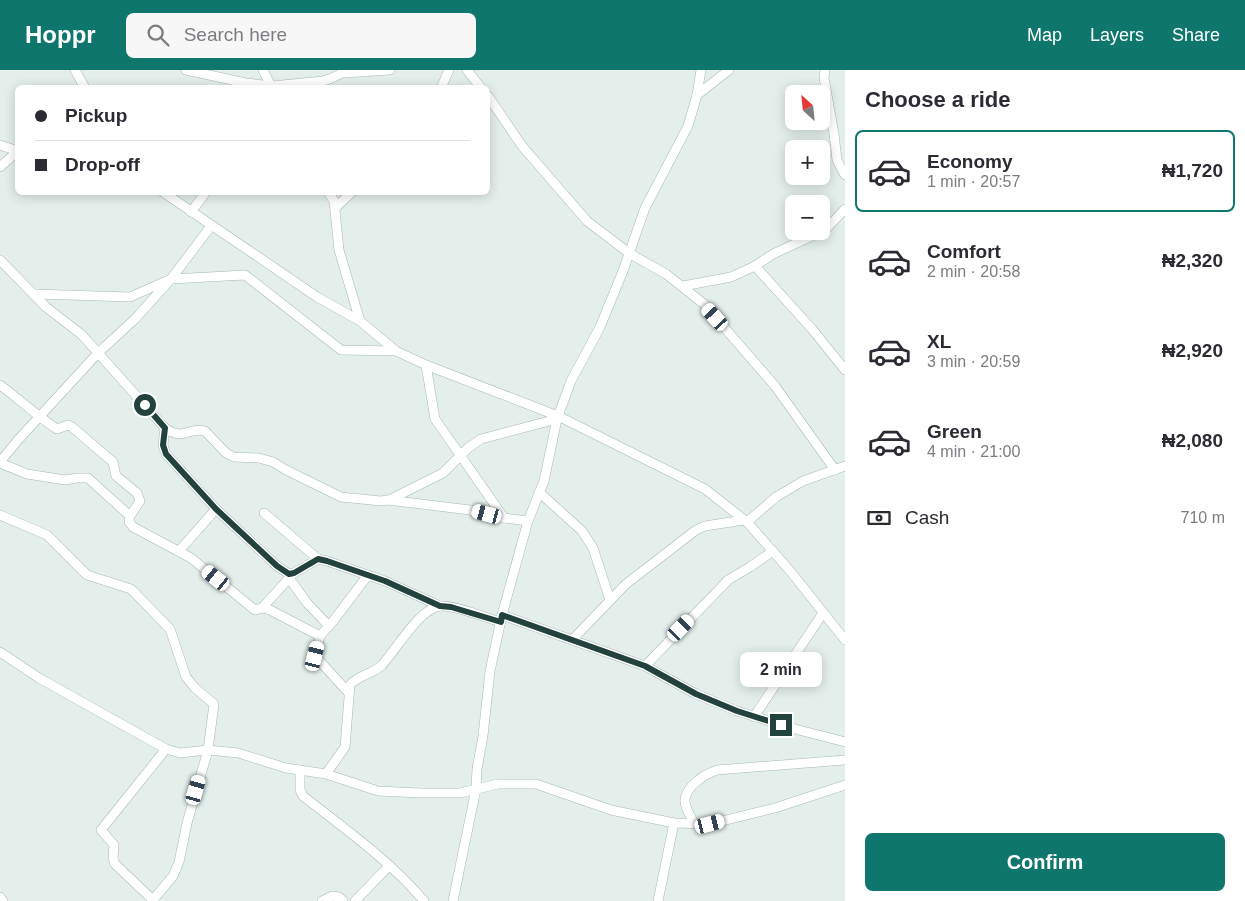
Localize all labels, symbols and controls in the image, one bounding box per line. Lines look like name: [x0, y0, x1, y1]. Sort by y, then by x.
search box: [126, 13, 476, 58]
text: Hoppr: [25, 21, 96, 48]
icon: search: [144, 21, 172, 49]
text: Search here: [184, 24, 287, 45]
text: Map: [1027, 25, 1062, 45]
text: Layers: [1090, 25, 1144, 45]
text: Share: [1172, 25, 1220, 45]
north arrow: [785, 85, 830, 130]
map controls: [785, 85, 830, 240]
text: Choose a ride: [865, 87, 1010, 112]
text: Pickup: [65, 105, 127, 126]
button: +: [785, 140, 830, 185]
icon: car: [867, 149, 912, 194]
text: Economy: [927, 151, 1013, 172]
text: Drop-off: [65, 154, 140, 175]
text: ₦1,720: [1162, 160, 1223, 181]
text: 1 min · 20:57: [927, 173, 1020, 190]
button: −: [785, 195, 830, 240]
icon: car: [867, 239, 912, 284]
text: Comfort: [927, 241, 1001, 262]
text: ₦2,320: [1162, 250, 1223, 271]
text: 2 min · 20:58: [927, 263, 1020, 280]
car: [699, 301, 730, 333]
icon: car: [867, 329, 912, 374]
text: XL: [927, 331, 951, 352]
text: ₦2,920: [1162, 340, 1223, 361]
text: 3 min · 20:59: [927, 353, 1020, 370]
route start: [134, 394, 156, 416]
icon: car: [867, 419, 912, 464]
text: Green: [927, 421, 982, 442]
text: ₦2,080: [1162, 430, 1223, 451]
text: 4 min · 21:00: [927, 443, 1020, 460]
car: [470, 503, 503, 525]
icon: cash: [865, 504, 893, 532]
text: Cash: [905, 507, 949, 528]
text: 710 m: [1181, 509, 1225, 526]
car: [199, 563, 232, 593]
car: [665, 612, 696, 644]
car: [304, 640, 325, 672]
callout: 2 min: [740, 652, 822, 688]
text: 2 min: [760, 661, 802, 678]
route end: [770, 714, 792, 736]
car: [184, 774, 207, 806]
car: [693, 813, 726, 835]
button: Confirm: [865, 833, 1225, 891]

